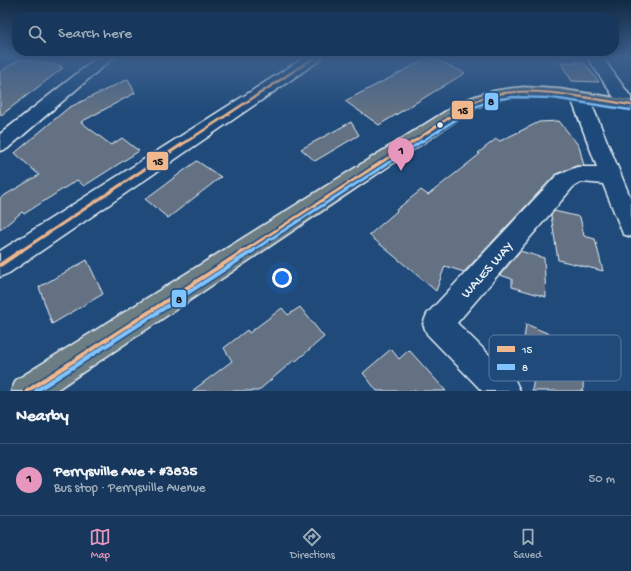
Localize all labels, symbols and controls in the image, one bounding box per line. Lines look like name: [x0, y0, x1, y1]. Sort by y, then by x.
search box: [12, 12, 619, 56]
icon: search: [26, 23, 48, 45]
text: Search here: [58, 25, 132, 43]
line badge: 8: [484, 92, 499, 111]
text: 8: [488, 97, 494, 109]
line badge: 15: [451, 100, 474, 120]
text: 15: [457, 106, 468, 118]
unlabelled marker: [435, 120, 445, 130]
pin: 1: [388, 138, 414, 171]
line badge: 15: [146, 151, 169, 171]
text: 15: [152, 157, 163, 169]
street label: WALES WAY: [458, 239, 518, 303]
your location: [272, 268, 292, 288]
line badge: 8: [171, 289, 187, 308]
text: 8: [176, 295, 182, 307]
legend: [489, 335, 621, 381]
text: 15: [521, 345, 532, 357]
text: 8: [522, 363, 528, 375]
text: Nearby: [16, 407, 69, 427]
text: Perrysville Ave + #3835: [54, 463, 197, 481]
text: 1: [26, 472, 32, 487]
text: 50 m: [588, 472, 615, 487]
text: Bus stop · Perrysville Avenue: [54, 481, 206, 496]
tab: Map: [89, 526, 111, 562]
tab: Directions: [290, 526, 335, 562]
tab: Saved: [513, 526, 542, 562]

